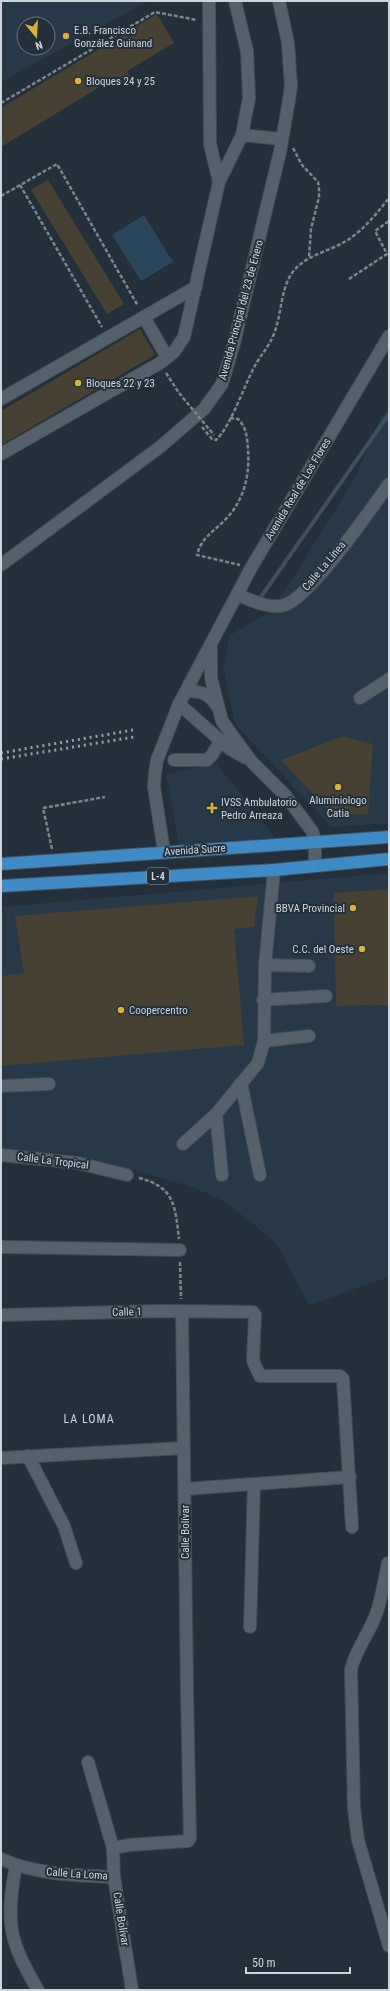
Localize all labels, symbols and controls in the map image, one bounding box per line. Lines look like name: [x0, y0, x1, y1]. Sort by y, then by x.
north arrow: [16, 16, 56, 56]
place label: E.B. Francisco González Guinand: [74, 24, 152, 50]
marker: E.B. Francisco González Guinand: [61, 31, 71, 41]
text: N: [33, 38, 44, 52]
place label: Bloques 24 y 25: [86, 75, 155, 88]
marker: Bloques 24 y 25: [73, 76, 83, 86]
street label: Avenida Principal del 23 de Enero: [216, 238, 266, 381]
place label: Bloques 22 y 23: [86, 377, 155, 390]
marker: Bloques 22 y 23: [73, 378, 83, 388]
street label: Avenida Real de Los Flores: [262, 436, 334, 542]
street label: Calle La Línea: [299, 539, 349, 593]
marker: Aluminiologo Catia: [333, 782, 343, 792]
place label: Aluminiologo Catia: [309, 794, 367, 820]
place label: IVSS Ambulatorio Pedro Arreaza: [221, 796, 298, 822]
marker: IVSS Ambulatorio Pedro Arreaza: [206, 802, 218, 814]
street label: Avenida Sucre: [164, 841, 226, 859]
road number: L-4: [147, 868, 169, 884]
place label: BBVA Provincial: [276, 902, 345, 915]
marker: BBVA Provincial: [348, 903, 358, 913]
place label: C.C. del Oeste: [292, 943, 354, 956]
marker: C.C. del Oeste: [357, 944, 367, 954]
place label: Coopercentro: [129, 1004, 188, 1017]
marker: Coopercentro: [116, 1005, 126, 1015]
street label: Calle La Tropical: [16, 1150, 90, 1172]
street label: Calle 1: [112, 1305, 142, 1319]
district label: LA LOMA: [63, 1412, 115, 1426]
street label: Calle Bolívar: [179, 1504, 192, 1559]
street label: Calle La Loma: [46, 1865, 108, 1883]
street label: Calle Bolívar: [110, 1891, 132, 1947]
scale bar: [246, 1949, 350, 1975]
text: 50 m: [252, 1956, 276, 1970]

